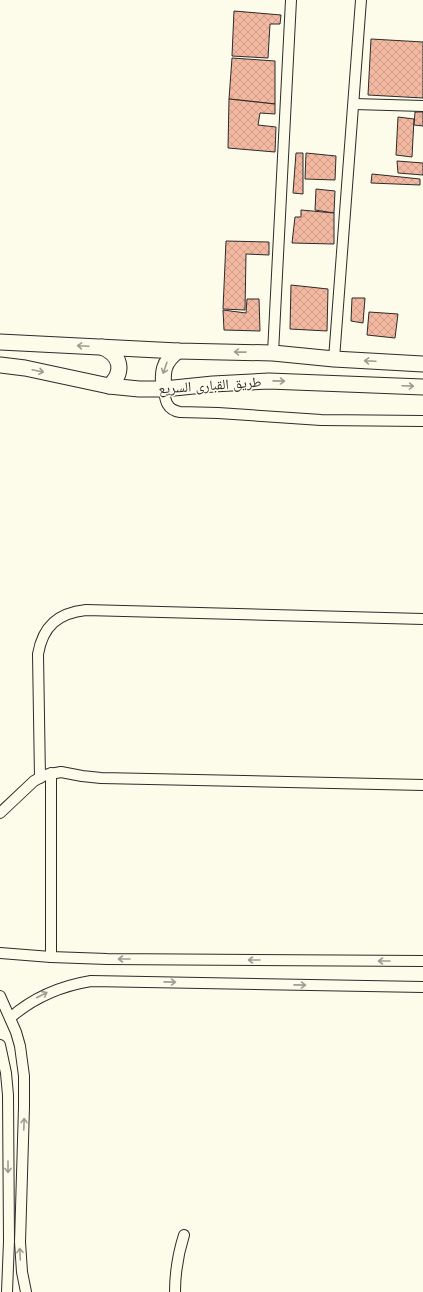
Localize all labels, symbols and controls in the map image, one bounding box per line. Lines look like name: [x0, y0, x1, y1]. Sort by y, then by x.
one-way arrow: [77, 342, 90, 350]
one-way arrow: [234, 348, 247, 356]
one-way arrow: [364, 357, 377, 365]
one-way arrow: [161, 361, 168, 374]
one-way arrow: [32, 368, 45, 376]
street label: طريق القبارى السريع: [158, 371, 262, 399]
one-way arrow: [272, 377, 285, 385]
one-way arrow: [401, 382, 414, 390]
one-way arrow: [118, 955, 131, 963]
one-way arrow: [248, 956, 261, 964]
one-way arrow: [378, 957, 391, 965]
one-way arrow: [163, 978, 176, 986]
one-way arrow: [293, 981, 306, 989]
one-way arrow: [36, 991, 48, 999]
one-way arrow: [20, 1118, 28, 1131]
one-way arrow: [4, 1160, 12, 1173]
one-way arrow: [16, 1248, 24, 1261]

